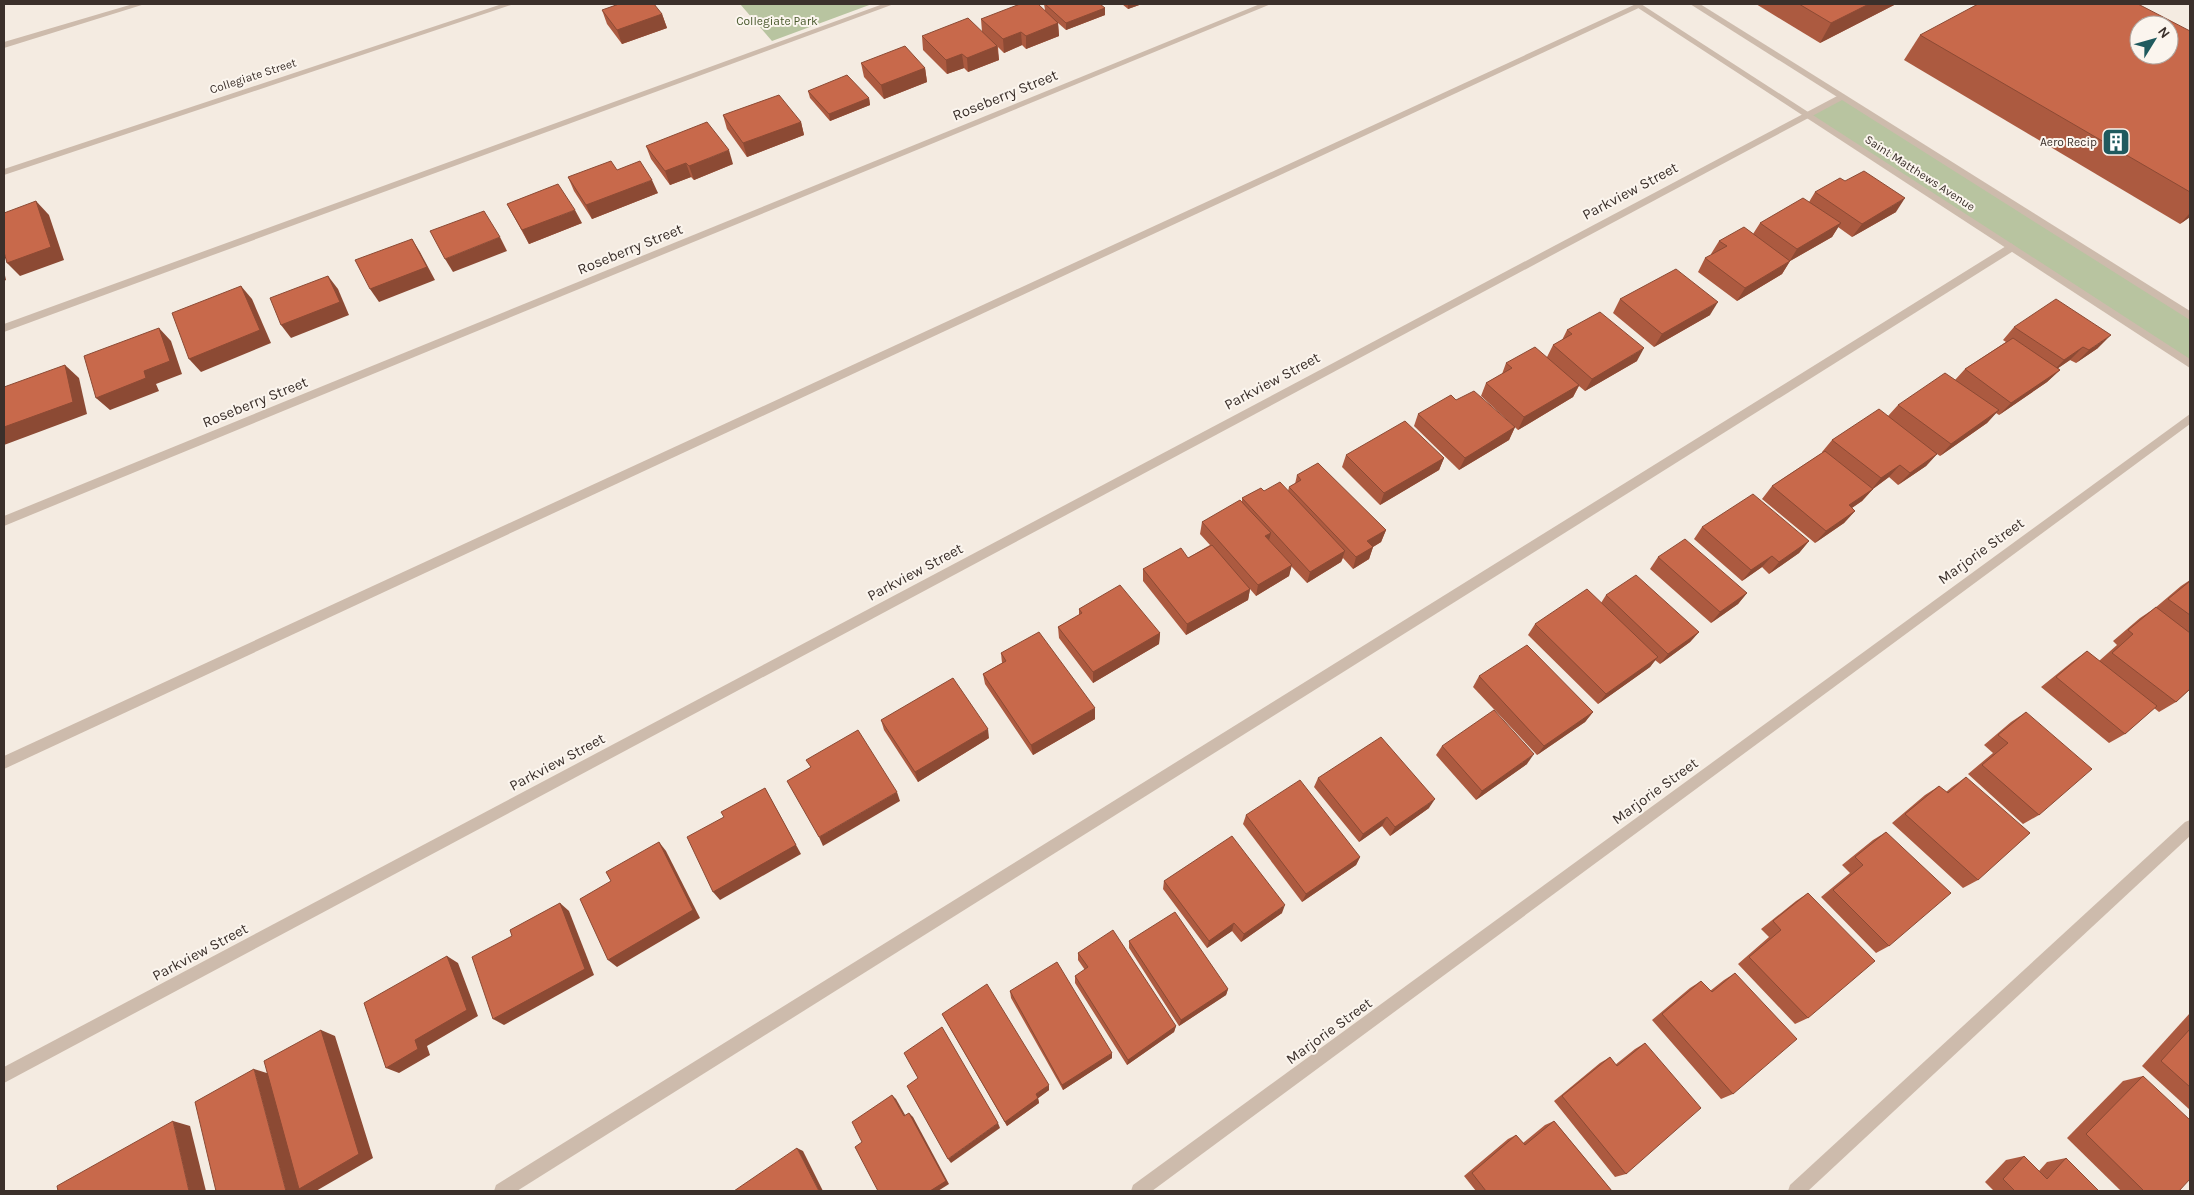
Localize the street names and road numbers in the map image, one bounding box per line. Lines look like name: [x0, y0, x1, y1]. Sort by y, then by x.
street label: Collegiate Street: [208, 55, 299, 97]
street label: Roseberry Street: [950, 66, 1061, 124]
street label: Saint Matthews Avenue: [1862, 132, 1978, 214]
street label: Parkview Street: [1579, 158, 1681, 224]
street label: Roseberry Street: [575, 220, 686, 278]
street label: Parkview Street: [1221, 348, 1323, 414]
street label: Roseberry Street: [200, 373, 311, 431]
street label: Marjorie Street: [1935, 514, 2028, 588]
street label: Parkview Street: [864, 539, 966, 605]
street label: Parkview Street: [506, 729, 608, 795]
street label: Marjorie Street: [1609, 754, 1702, 828]
street label: Parkview Street: [149, 919, 251, 985]
street label: Marjorie Street: [1283, 994, 1376, 1068]

